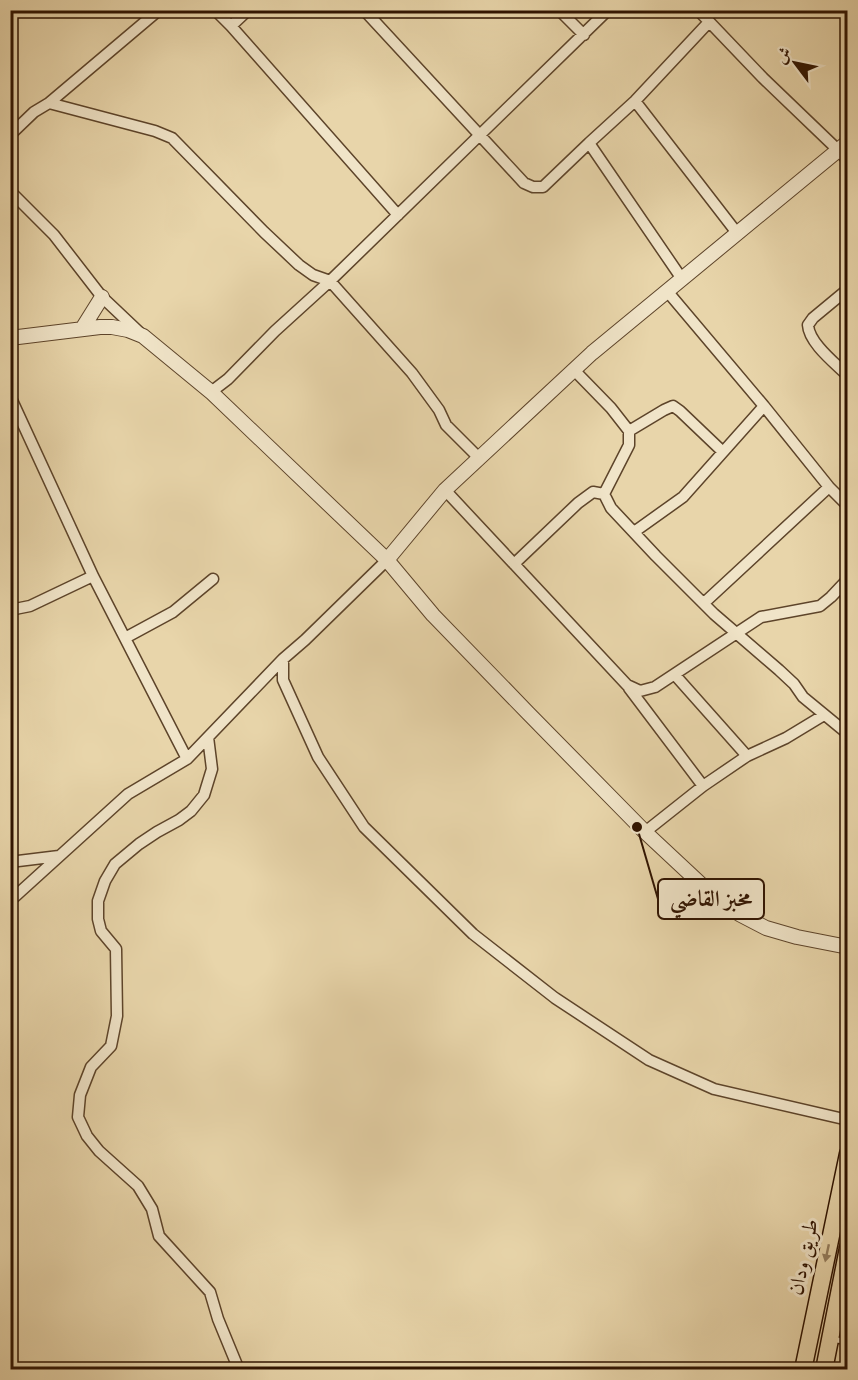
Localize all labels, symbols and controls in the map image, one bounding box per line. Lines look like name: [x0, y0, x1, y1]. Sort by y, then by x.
north arrow: [765, 33, 825, 93]
text: ش: [768, 42, 797, 68]
callout: مخبز القاضي: [658, 879, 764, 919]
text: مخبز القاضي: [670, 882, 753, 919]
street label: طريق ودان: [779, 1216, 826, 1298]
one-way arrow: [822, 1244, 831, 1263]

